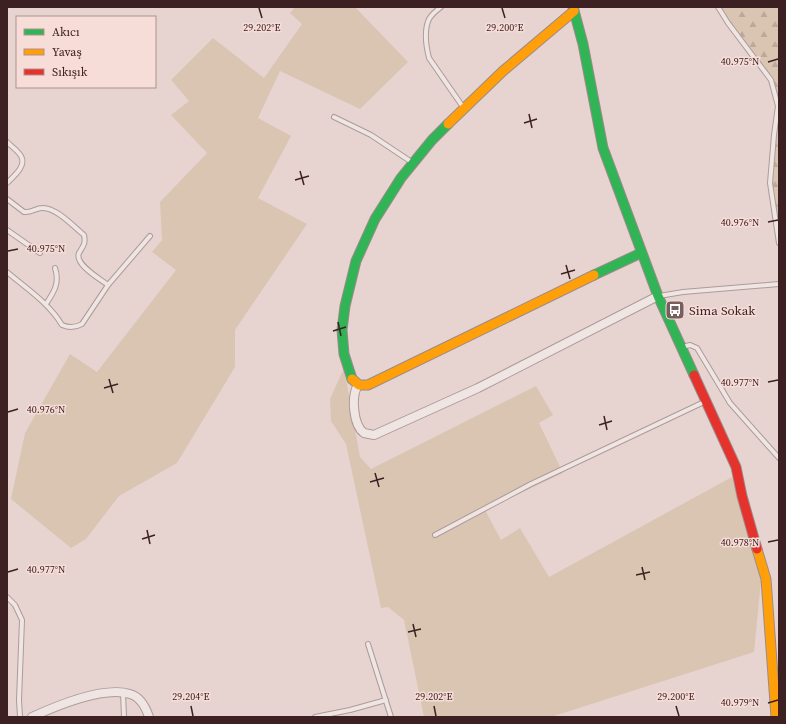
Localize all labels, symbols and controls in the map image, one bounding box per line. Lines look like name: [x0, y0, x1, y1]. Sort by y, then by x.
legend: [16, 16, 156, 88]
text: 29.202°E: [243, 21, 281, 34]
text: 29.200°E: [486, 21, 524, 34]
text: Akıcı: [52, 24, 80, 40]
text: Yavaş: [52, 44, 82, 60]
text: 40.975°N: [721, 55, 759, 68]
text: Sıkışık: [52, 64, 88, 80]
text: 40.976°N: [721, 216, 759, 229]
text: 40.975°N: [27, 242, 65, 255]
bus stop icon: Sima Sokak: [664, 299, 686, 321]
place label: Sima Sokak: [689, 302, 756, 319]
text: 40.977°N: [721, 376, 759, 389]
text: 40.976°N: [27, 403, 65, 416]
text: 40.978°N: [721, 536, 759, 549]
text: 40.977°N: [27, 563, 65, 576]
text: 29.204°E: [172, 690, 210, 703]
text: 29.202°E: [415, 690, 453, 703]
text: 29.200°E: [657, 690, 695, 703]
text: 40.979°N: [721, 696, 759, 709]

